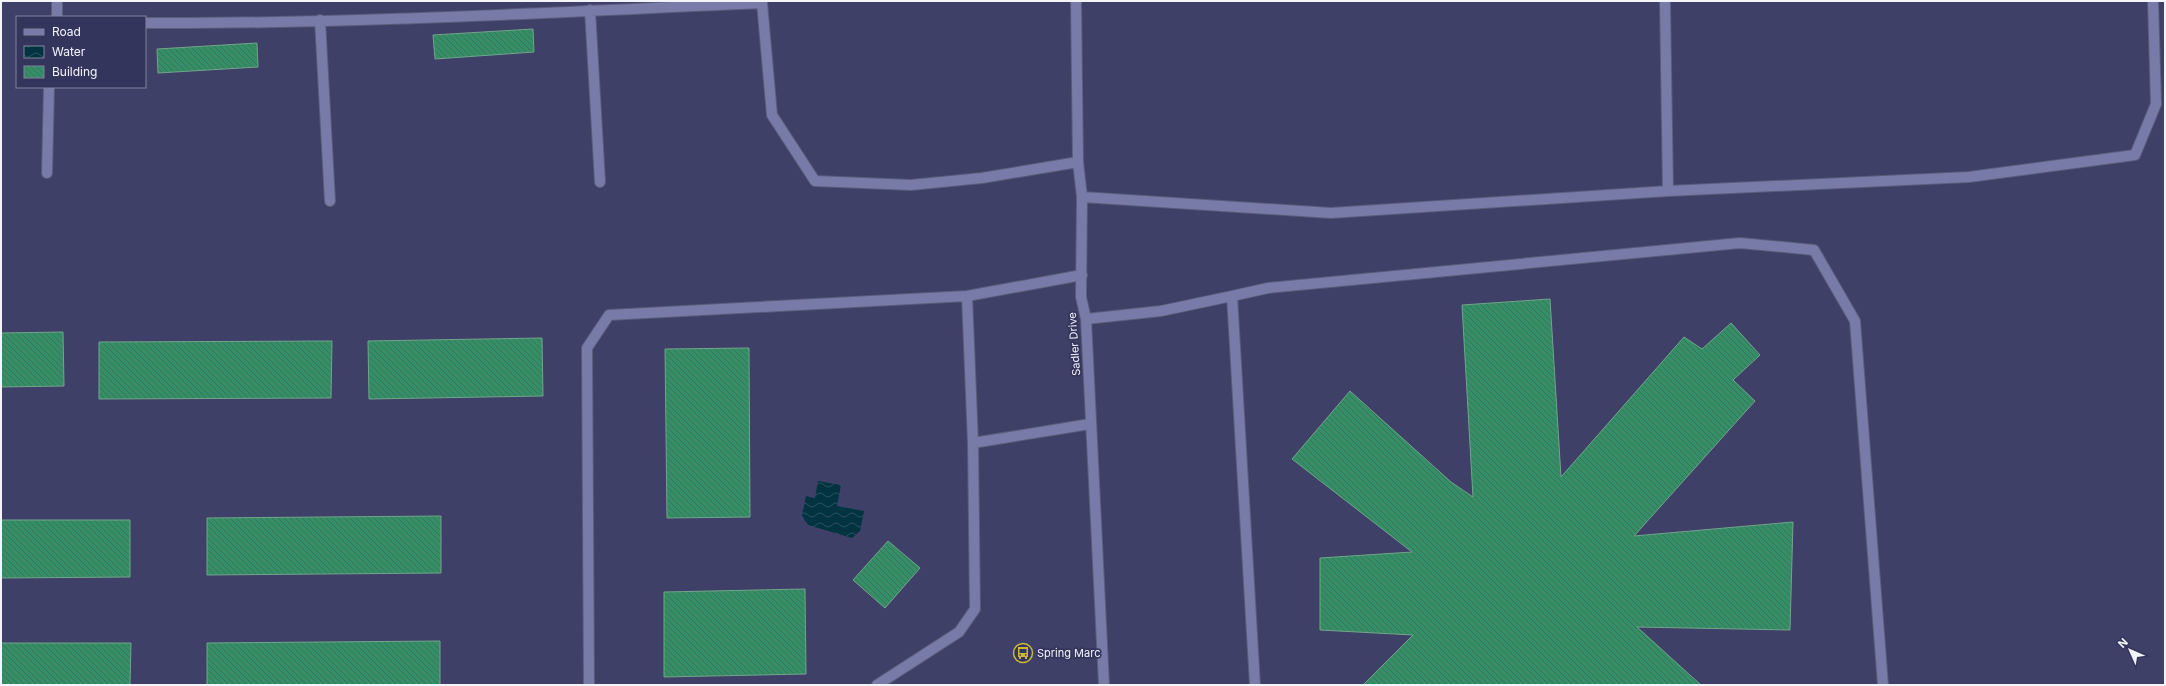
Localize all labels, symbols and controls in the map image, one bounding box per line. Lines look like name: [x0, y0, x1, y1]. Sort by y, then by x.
legend: [16, 16, 146, 88]
text: Road: [52, 24, 81, 39]
text: Water: [52, 44, 86, 59]
text: Building: [52, 64, 97, 79]
street label: Sadler Drive: [1065, 312, 1083, 376]
north arrow: [2110, 630, 2150, 670]
text: N: [2115, 635, 2131, 651]
bus stop icon: Spring Marc: [1012, 642, 1034, 664]
place label: Spring Marc: [1037, 646, 1100, 660]

